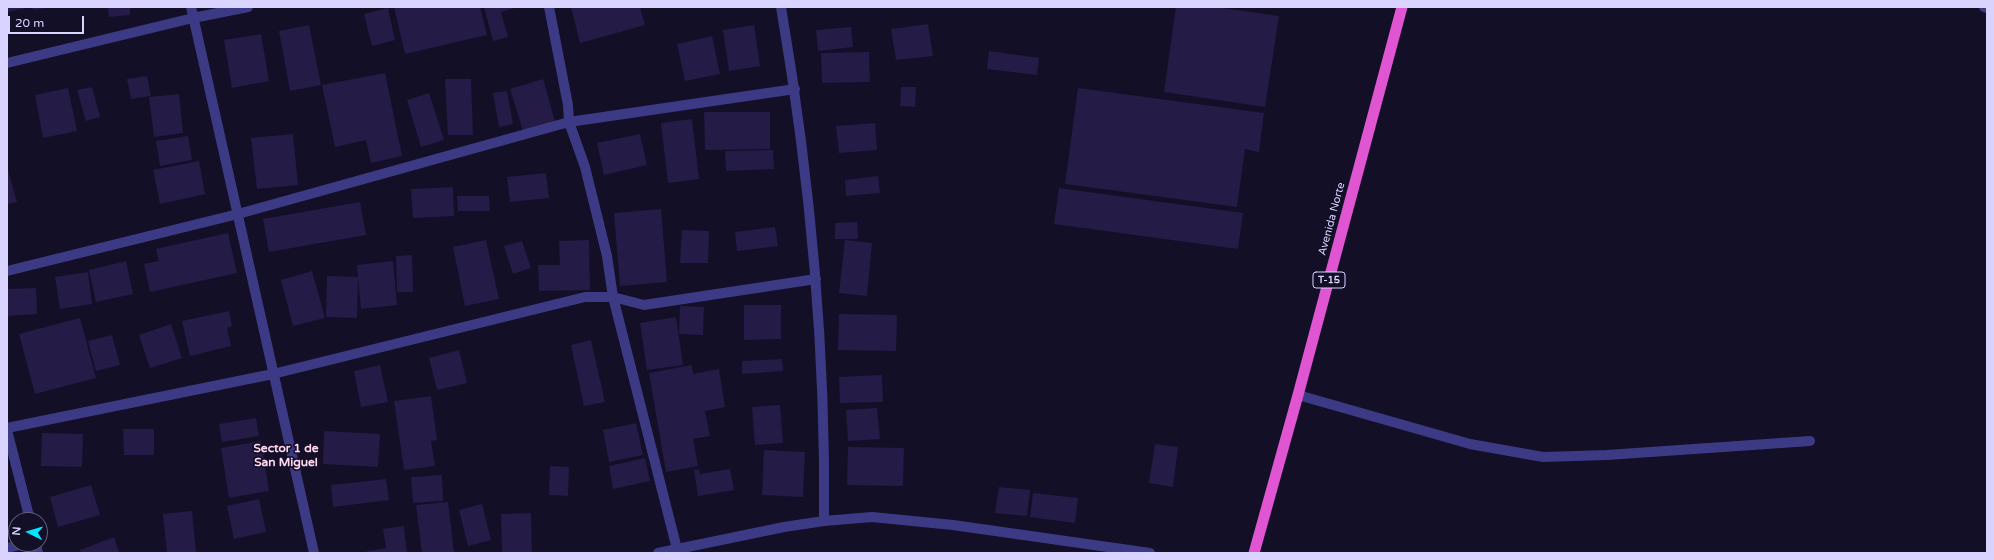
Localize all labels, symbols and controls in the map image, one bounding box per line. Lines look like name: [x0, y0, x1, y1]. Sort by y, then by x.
scale bar: [10, 8, 86, 34]
text: 20 m: [15, 16, 44, 30]
street label: Avenida Norte: [1316, 181, 1348, 257]
road number: T-15: [1313, 272, 1345, 288]
district label: Sector 1 de San Miguel: [253, 442, 319, 470]
north arrow: [8, 512, 48, 552]
text: N: [10, 526, 23, 536]

